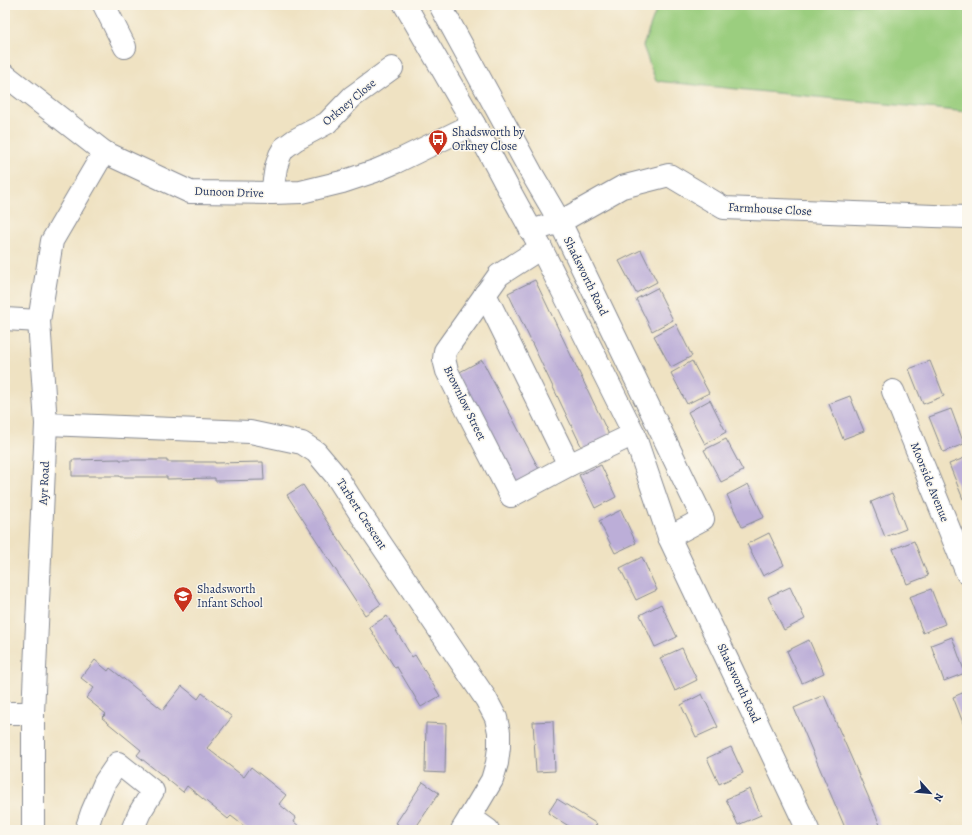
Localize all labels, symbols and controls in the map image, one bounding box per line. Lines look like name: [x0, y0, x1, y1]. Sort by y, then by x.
street label: Orkney Close: [319, 75, 379, 129]
place label: Shadsworth by Orkney Close: [452, 124, 525, 154]
bus stop icon: Shadsworth by Orkney Close: [427, 128, 449, 156]
street label: Dunoon Drive: [194, 183, 264, 201]
street label: Farmhouse Close: [728, 199, 812, 219]
street label: Shadsworth Road: [560, 234, 612, 319]
street label: Brownlow Street: [440, 363, 490, 443]
street label: Moorside Avenue: [907, 440, 953, 524]
street label: Ayr Road: [35, 460, 53, 506]
street label: Tarbert Crescent: [333, 476, 391, 552]
place label: Shadsworth Infant School: [197, 581, 263, 611]
school or university icon: Shadsworth Infant School: [172, 585, 194, 613]
street label: Shadsworth Road: [714, 641, 765, 726]
north arrow: [910, 773, 950, 813]
text: N: [930, 790, 947, 804]

